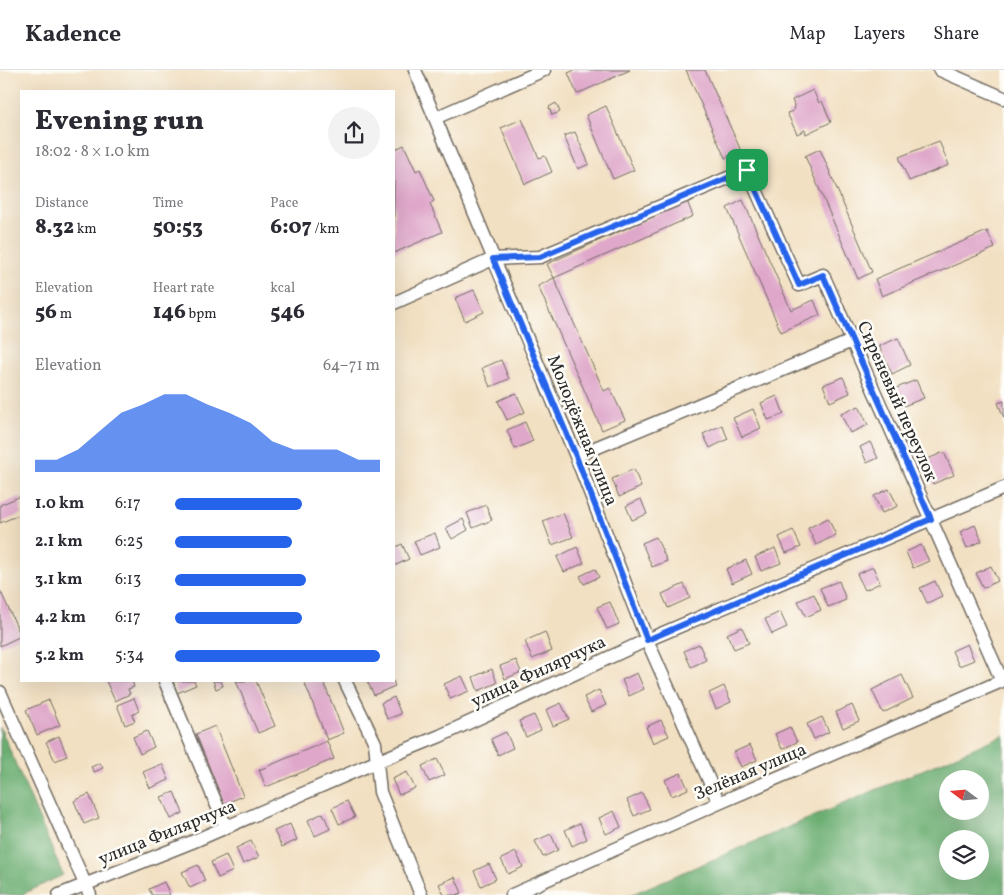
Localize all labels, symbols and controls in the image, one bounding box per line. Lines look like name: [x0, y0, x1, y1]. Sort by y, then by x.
text: Kadence: [25, 18, 121, 52]
text: Map: [789, 22, 825, 47]
text: Layers: [853, 22, 905, 47]
text: Share: [933, 22, 979, 47]
text: Evening run: [35, 102, 204, 141]
button: share: [328, 107, 380, 159]
text: 18:02 · 8 × 1.0 km: [35, 141, 150, 163]
pin: [726, 149, 768, 191]
icon: arrive: [733, 156, 761, 184]
text: Distance: [35, 194, 89, 213]
text: Time: [153, 194, 183, 213]
text: Pace: [270, 194, 298, 213]
text: 8.32: [35, 213, 74, 242]
text: 50:53: [153, 213, 203, 242]
text: 6:07: [270, 213, 312, 242]
text: km: [74, 220, 97, 239]
text: /km: [312, 220, 340, 239]
text: Elevation: [35, 279, 93, 298]
text: Heart rate: [153, 279, 214, 298]
text: kcal: [270, 279, 295, 298]
text: 56: [35, 298, 57, 327]
text: 146: [153, 298, 186, 327]
text: 546: [270, 298, 305, 327]
text: m: [57, 305, 72, 324]
text: bpm: [186, 305, 217, 324]
street label: Сиреневый переулок: [850, 317, 943, 486]
street label: Молодёжная улица: [540, 351, 623, 510]
text: Elevation: [35, 355, 102, 377]
text: 64–71 m: [323, 355, 380, 377]
text: 1.0 km: [35, 493, 84, 515]
text: 6:17: [115, 493, 141, 515]
text: 2.1 km: [35, 531, 83, 553]
text: 6:25: [115, 531, 143, 553]
text: 3.1 km: [35, 569, 83, 591]
text: 6:13: [115, 569, 141, 591]
text: 4.2 km: [35, 607, 86, 629]
text: 6:17: [115, 607, 141, 629]
street label: улица Филярчука: [467, 630, 610, 715]
text: 5.2 km: [35, 645, 84, 667]
text: 5:34: [115, 645, 144, 667]
street label: Зелёная улица: [691, 737, 811, 807]
north arrow: [939, 770, 989, 820]
map controls: [939, 770, 989, 880]
street label: улица Филярчука: [95, 794, 240, 872]
button: layers: [939, 830, 989, 880]

